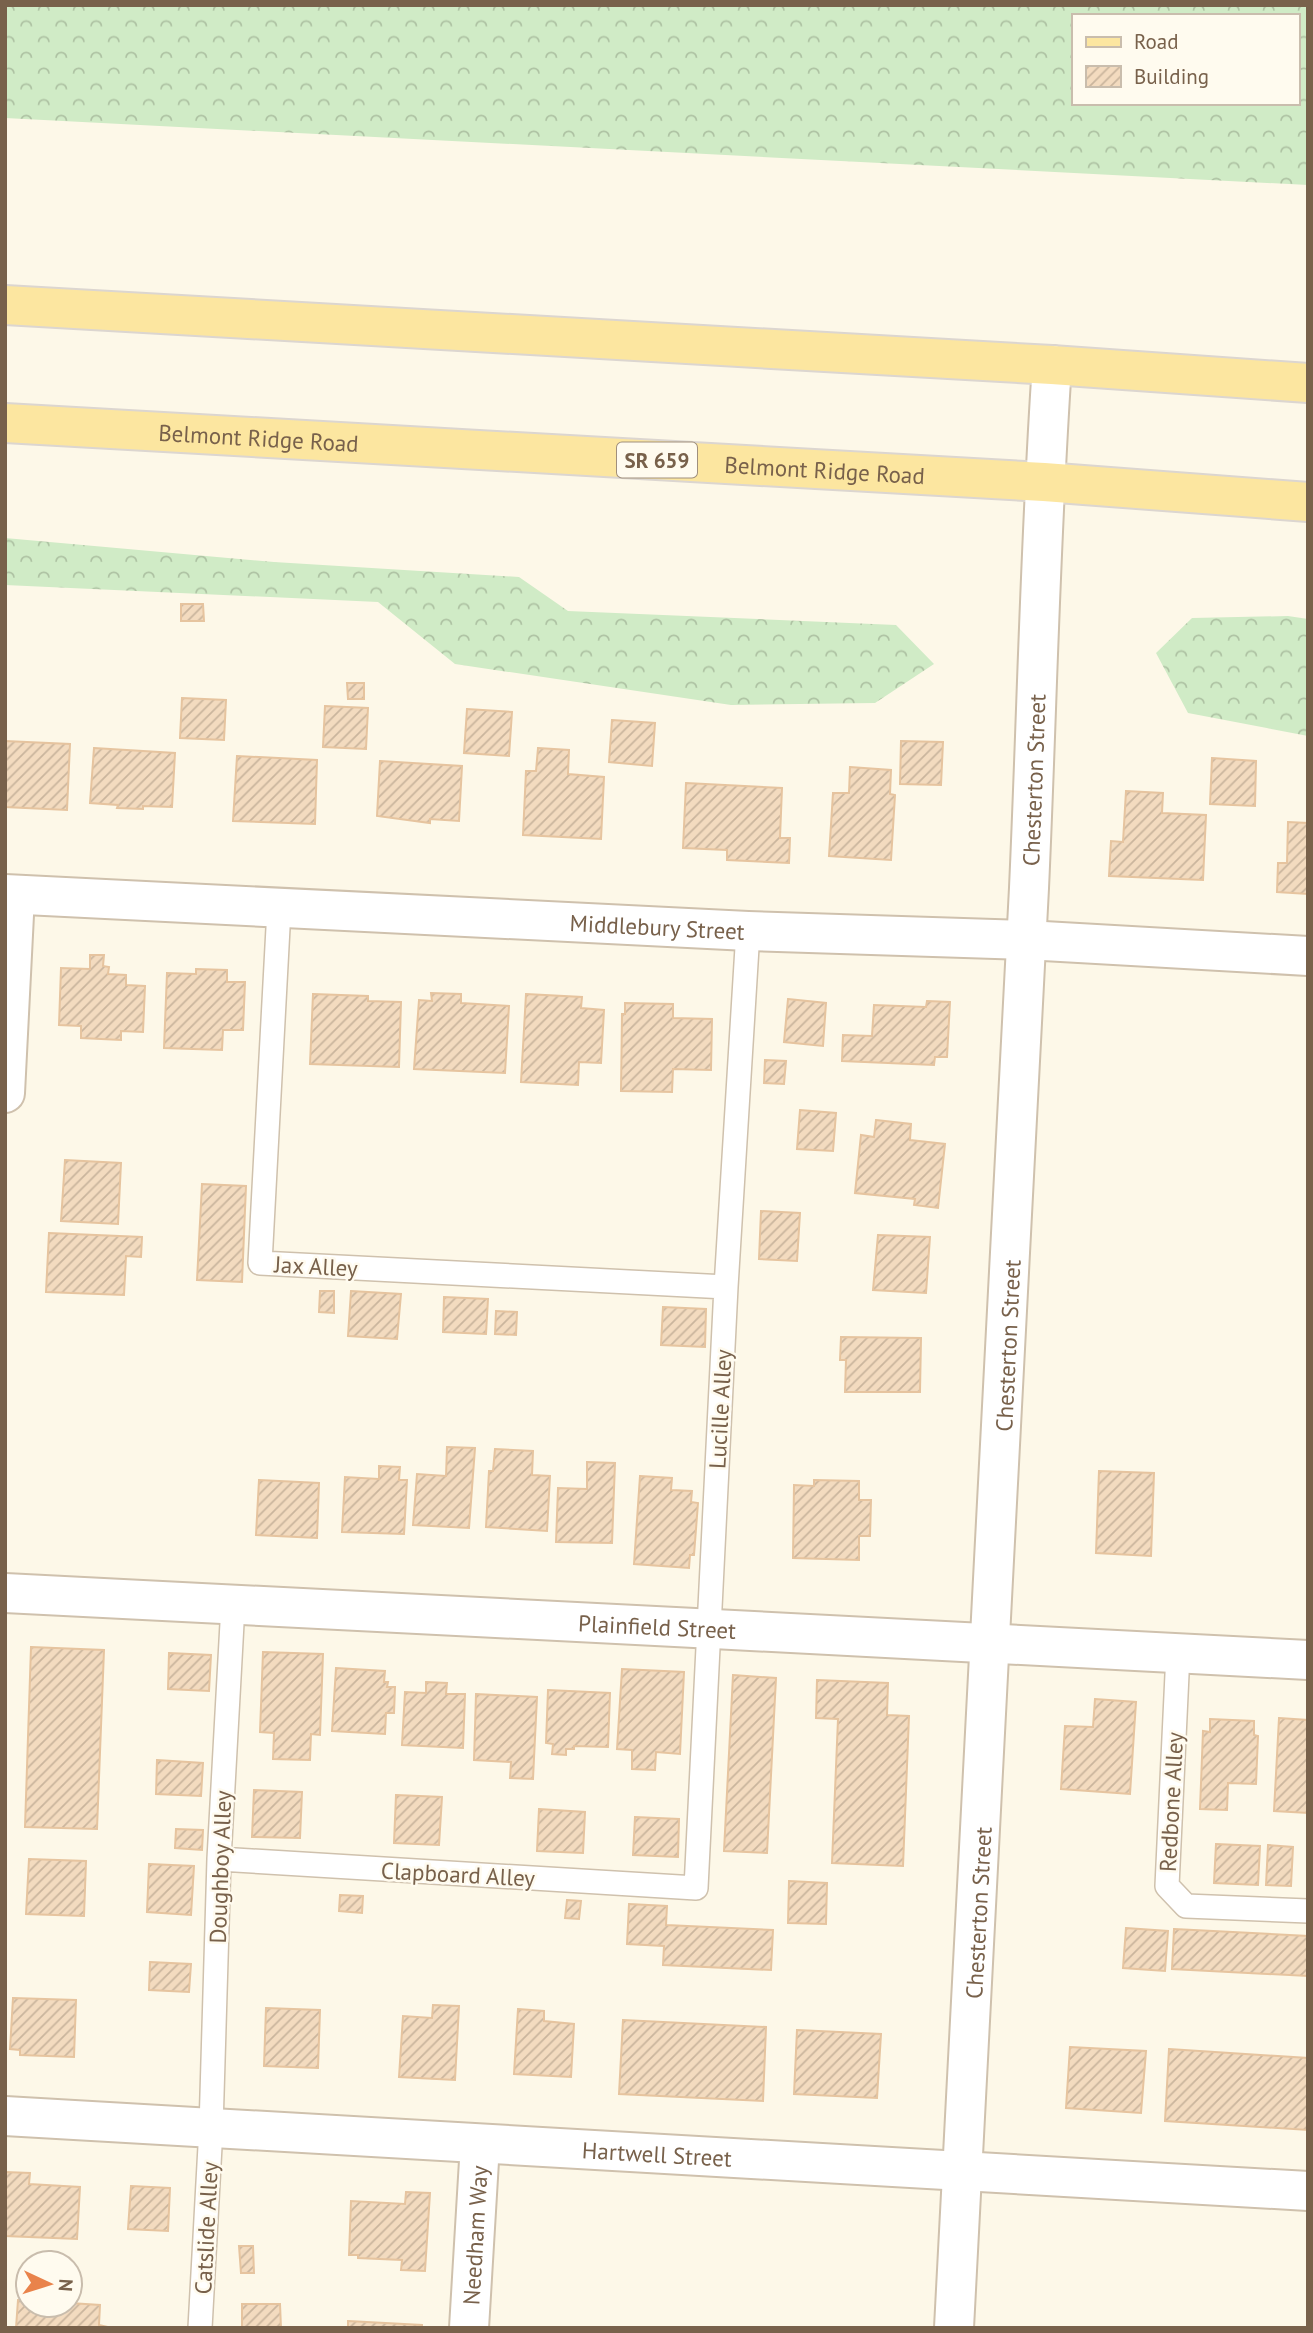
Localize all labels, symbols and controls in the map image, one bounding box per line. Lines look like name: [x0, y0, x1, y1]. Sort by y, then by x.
legend: [1072, 14, 1299, 105]
text: Road: [1134, 28, 1178, 55]
text: Building: [1134, 63, 1209, 90]
street label: Belmont Ridge Road: [158, 417, 360, 458]
road number: SR 659: [617, 442, 697, 477]
street label: Belmont Ridge Road: [724, 449, 926, 490]
street label: Chesterton Street: [1015, 693, 1051, 867]
street label: Middlebury Street: [569, 908, 746, 945]
street label: Jax Alley: [273, 1249, 359, 1283]
street label: Chesterton Street: [989, 1259, 1026, 1432]
street label: Lucille Alley: [702, 1348, 738, 1470]
street label: Plainfield Street: [578, 1608, 737, 1644]
street label: Redbone Alley: [1153, 1731, 1189, 1873]
street label: Doughboy Alley: [203, 1790, 237, 1944]
street label: Chesterton Street: [959, 1826, 997, 2000]
street label: Clapboard Alley: [380, 1855, 536, 1893]
street label: Hartwell Street: [581, 2135, 733, 2172]
street label: Catslide Alley: [188, 2161, 224, 2295]
street label: Needham Way: [456, 2164, 493, 2306]
north arrow: [14, 2249, 84, 2319]
text: N: [54, 2278, 78, 2292]

